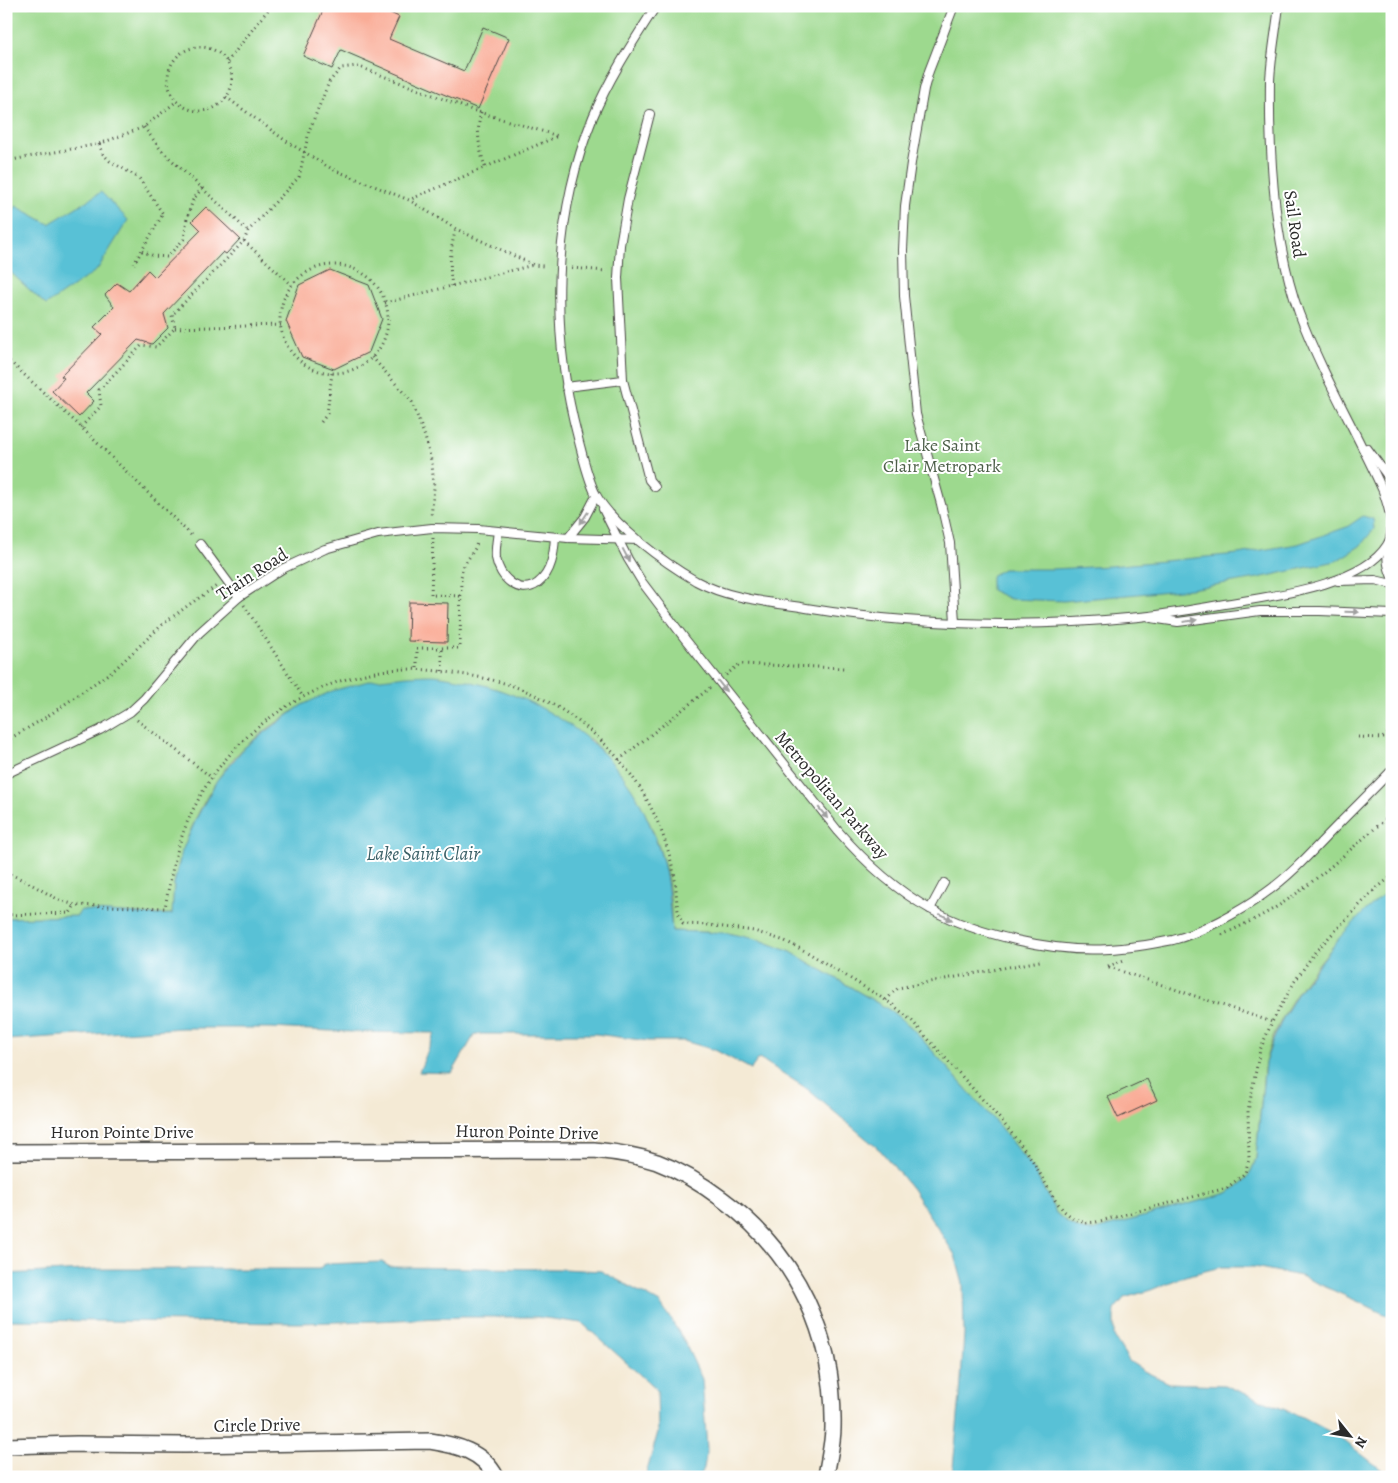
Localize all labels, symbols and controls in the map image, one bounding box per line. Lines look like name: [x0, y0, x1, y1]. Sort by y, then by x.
street label: Sail Road: [1278, 189, 1312, 260]
park label: Lake Saint Clair Metropark: [883, 433, 1001, 478]
one-way arrow: [579, 511, 589, 524]
street label: Train Road: [212, 542, 293, 606]
one-way arrow: [622, 548, 630, 562]
one-way arrow: [1344, 608, 1360, 616]
one-way arrow: [1182, 617, 1198, 625]
one-way arrow: [716, 679, 727, 692]
street label: Metropolitan Parkway: [770, 726, 895, 865]
one-way arrow: [818, 806, 829, 819]
water label: Lake Saint Clair: [366, 841, 481, 867]
one-way arrow: [939, 913, 953, 921]
street label: Huron Pointe Drive: [455, 1119, 599, 1145]
street label: Huron Pointe Drive: [50, 1120, 194, 1144]
north arrow: [1326, 1410, 1376, 1460]
street label: Circle Drive: [213, 1412, 301, 1438]
text: N: [1350, 1433, 1372, 1451]

